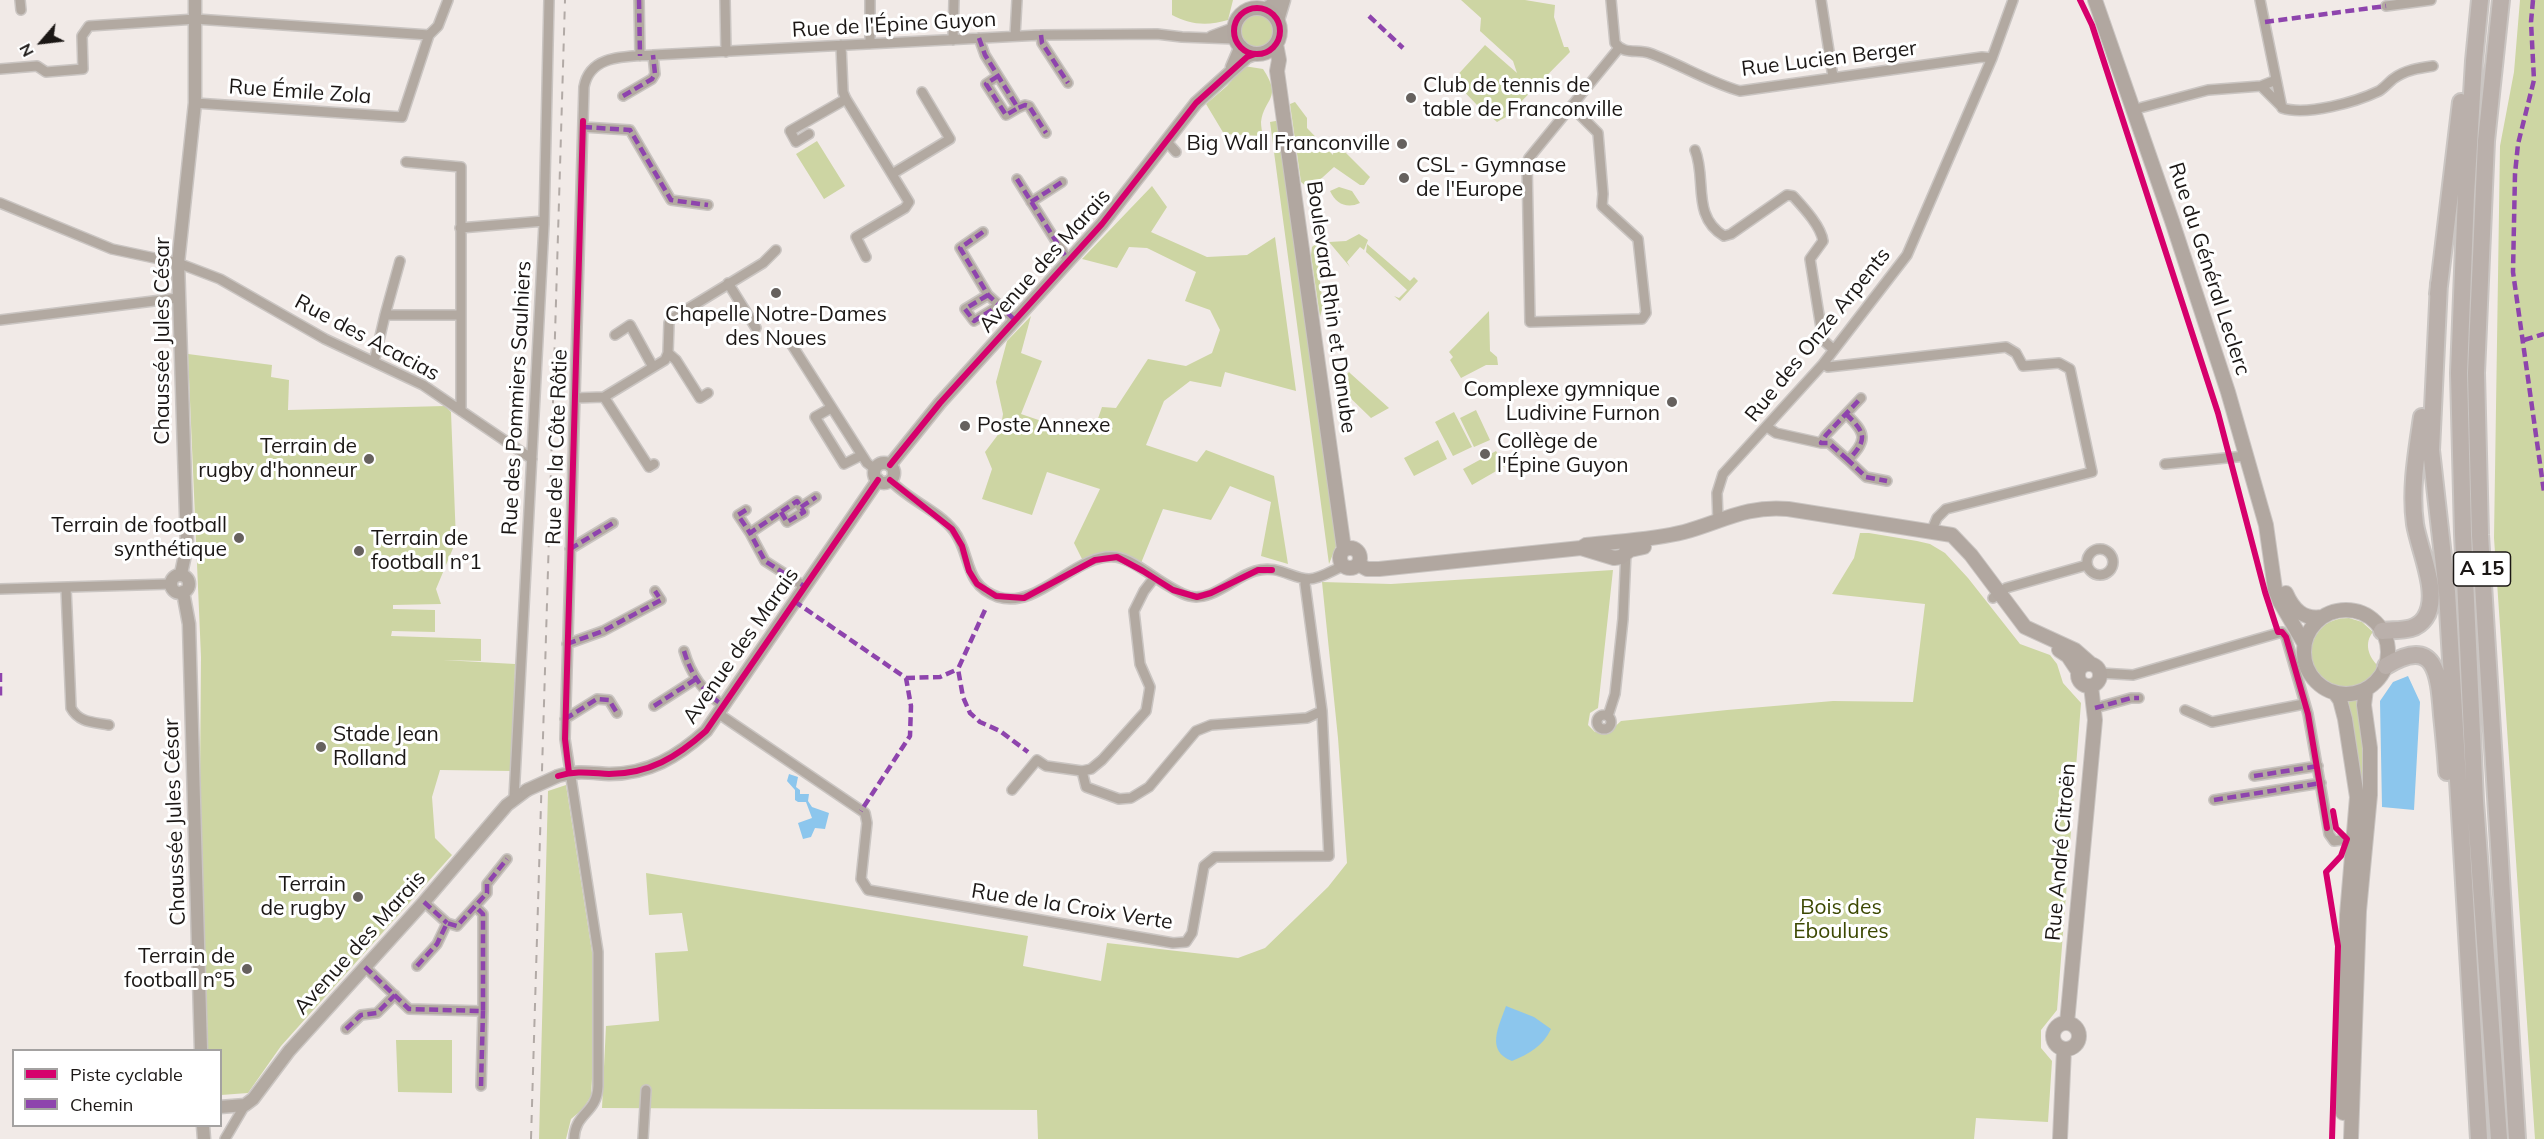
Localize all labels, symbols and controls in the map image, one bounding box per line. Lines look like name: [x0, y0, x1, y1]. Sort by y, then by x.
street label: Rue de l'Épine Guyon: [791, 7, 997, 43]
north arrow: [12, 12, 72, 72]
street label: Rue Lucien Berger: [1740, 36, 1918, 82]
text: N: [14, 40, 38, 60]
place label: Club de tennis de table de Franconville: [1423, 73, 1623, 123]
street label: Rue Émile Zola: [228, 74, 372, 110]
marker: Club de tennis de table de Franconville: [1404, 91, 1418, 105]
place label: Big Wall Franconville: [1186, 131, 1390, 157]
marker: Big Wall Franconville: [1395, 137, 1409, 151]
place label: CSL - Gymnase de l'Europe: [1416, 153, 1566, 203]
street label: Rue du Général Leclerc: [2163, 159, 2255, 379]
marker: CSL - Gymnase de l'Europe: [1397, 171, 1411, 185]
street label: Boulevard Rhin et Danube: [1301, 179, 1361, 435]
street label: Avenue des Marais: [974, 184, 1116, 338]
street label: Chaussée Jules César: [150, 237, 176, 445]
street label: Rue des Onze Arpents: [1740, 243, 1896, 427]
street label: Rue des Pommiers Saulniers: [497, 260, 537, 536]
marker: Chapelle Notre-Dames des Noues: [769, 286, 783, 300]
street label: Rue des Acacias: [290, 289, 444, 387]
place label: Chapelle Notre-Dames des Noues: [665, 302, 887, 352]
street label: Rue de la Côte Rôtie: [541, 349, 573, 545]
place label: Complexe gymnique Ludivine Furnon: [1463, 377, 1660, 427]
marker: Complexe gymnique Ludivine Furnon: [1665, 395, 1679, 409]
place label: Poste Annexe: [977, 413, 1110, 439]
marker: Poste Annexe: [958, 419, 972, 433]
place label: Collège de l'Épine Guyon: [1497, 429, 1629, 479]
place label: Terrain de rugby d'honneur: [198, 434, 357, 484]
marker: Collège de l'Épine Guyon: [1478, 447, 1492, 461]
marker: Terrain de rugby d'honneur: [362, 452, 376, 466]
place label: Terrain de football synthétique: [51, 513, 227, 563]
place label: Terrain de football n°1: [371, 526, 482, 576]
marker: Terrain de football synthétique: [232, 531, 246, 545]
marker: Terrain de football n°1: [352, 544, 366, 558]
road number: A 15: [2454, 552, 2510, 586]
street label: Avenue des Marais: [678, 563, 804, 729]
street label: Chaussée Jules César: [159, 718, 191, 926]
place label: Stade Jean Rolland: [333, 722, 439, 772]
marker: Stade Jean Rolland: [314, 740, 328, 754]
street label: Rue André Citroën: [2041, 762, 2081, 942]
street label: Avenue des Marais: [289, 866, 431, 1020]
place label: Terrain de rugby: [260, 872, 346, 922]
street label: Rue de la Croix Verte: [970, 879, 1174, 935]
marker: Terrain de rugby: [351, 890, 365, 904]
park label: Bois des Éboulures: [1793, 895, 1889, 945]
place label: Terrain de football n°5: [124, 944, 235, 994]
marker: Terrain de football n°5: [240, 962, 254, 976]
legend: [12, 1049, 222, 1127]
text: Piste cyclable: [70, 1063, 183, 1086]
text: Chemin: [70, 1093, 133, 1116]

